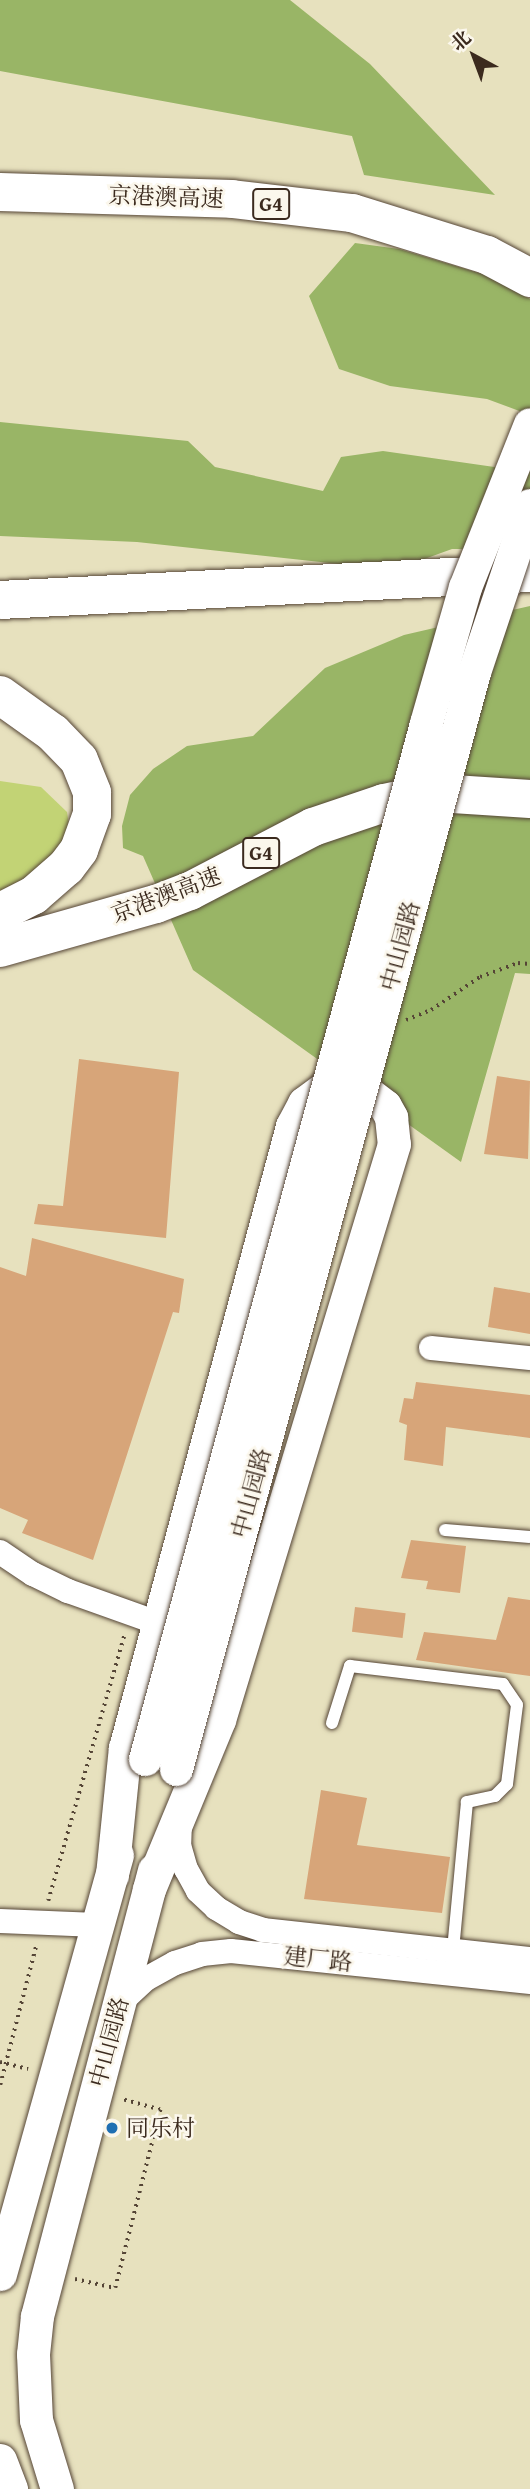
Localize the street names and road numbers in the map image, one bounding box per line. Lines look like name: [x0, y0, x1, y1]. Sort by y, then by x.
street label: 京港澳高速: [108, 181, 224, 213]
road number: G4: [252, 186, 290, 222]
road number: G4: [242, 836, 280, 870]
street label: 京港澳高速: [107, 862, 225, 928]
street label: 中山园路: [375, 898, 425, 994]
street label: 中山园路: [226, 1445, 276, 1541]
street label: 建厂路: [282, 1942, 354, 1976]
street label: 中山园路: [84, 1994, 134, 2090]

